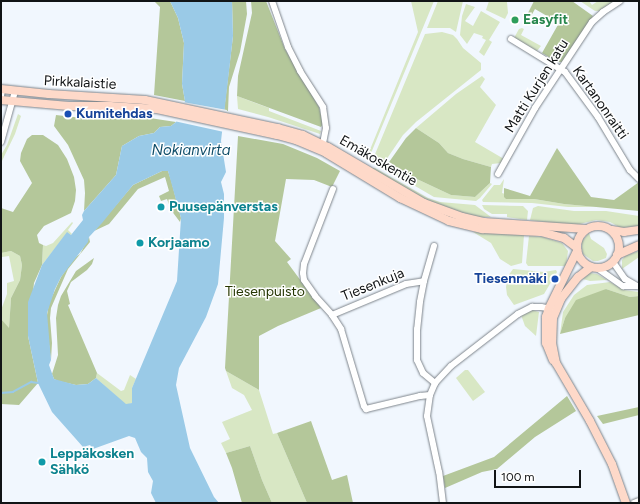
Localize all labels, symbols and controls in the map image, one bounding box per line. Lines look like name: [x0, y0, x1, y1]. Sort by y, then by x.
place label: Easyfit: [523, 12, 568, 28]
marker: Easyfit: [510, 15, 520, 25]
street label: Matti Kurjen katu: [502, 36, 572, 136]
street label: Kartanonraitti: [569, 63, 631, 143]
street label: Pirkkalaistie: [43, 73, 117, 93]
place label: Kumitehdas: [76, 106, 153, 122]
marker: Kumitehdas: [63, 109, 73, 119]
street label: Emäkoskentie: [336, 132, 420, 190]
water label: Nokianvirta: [151, 142, 231, 160]
place label: Puusepänverstas: [169, 199, 278, 215]
marker: Puusepänverstas: [156, 202, 166, 212]
place label: Korjaamo: [148, 235, 210, 251]
marker: Korjaamo: [135, 238, 145, 248]
street label: Tiesenkuja: [339, 265, 407, 305]
place label: Tiesenmäki: [474, 271, 547, 287]
marker: Tiesenmäki: [550, 274, 560, 284]
park label: Tiesenpuisto: [225, 284, 305, 300]
place label: Leppäkosken Sähkö: [50, 446, 134, 478]
marker: Leppäkosken Sähkö: [37, 457, 47, 467]
scale bar: [496, 462, 583, 488]
text: 100 m: [501, 470, 535, 484]

